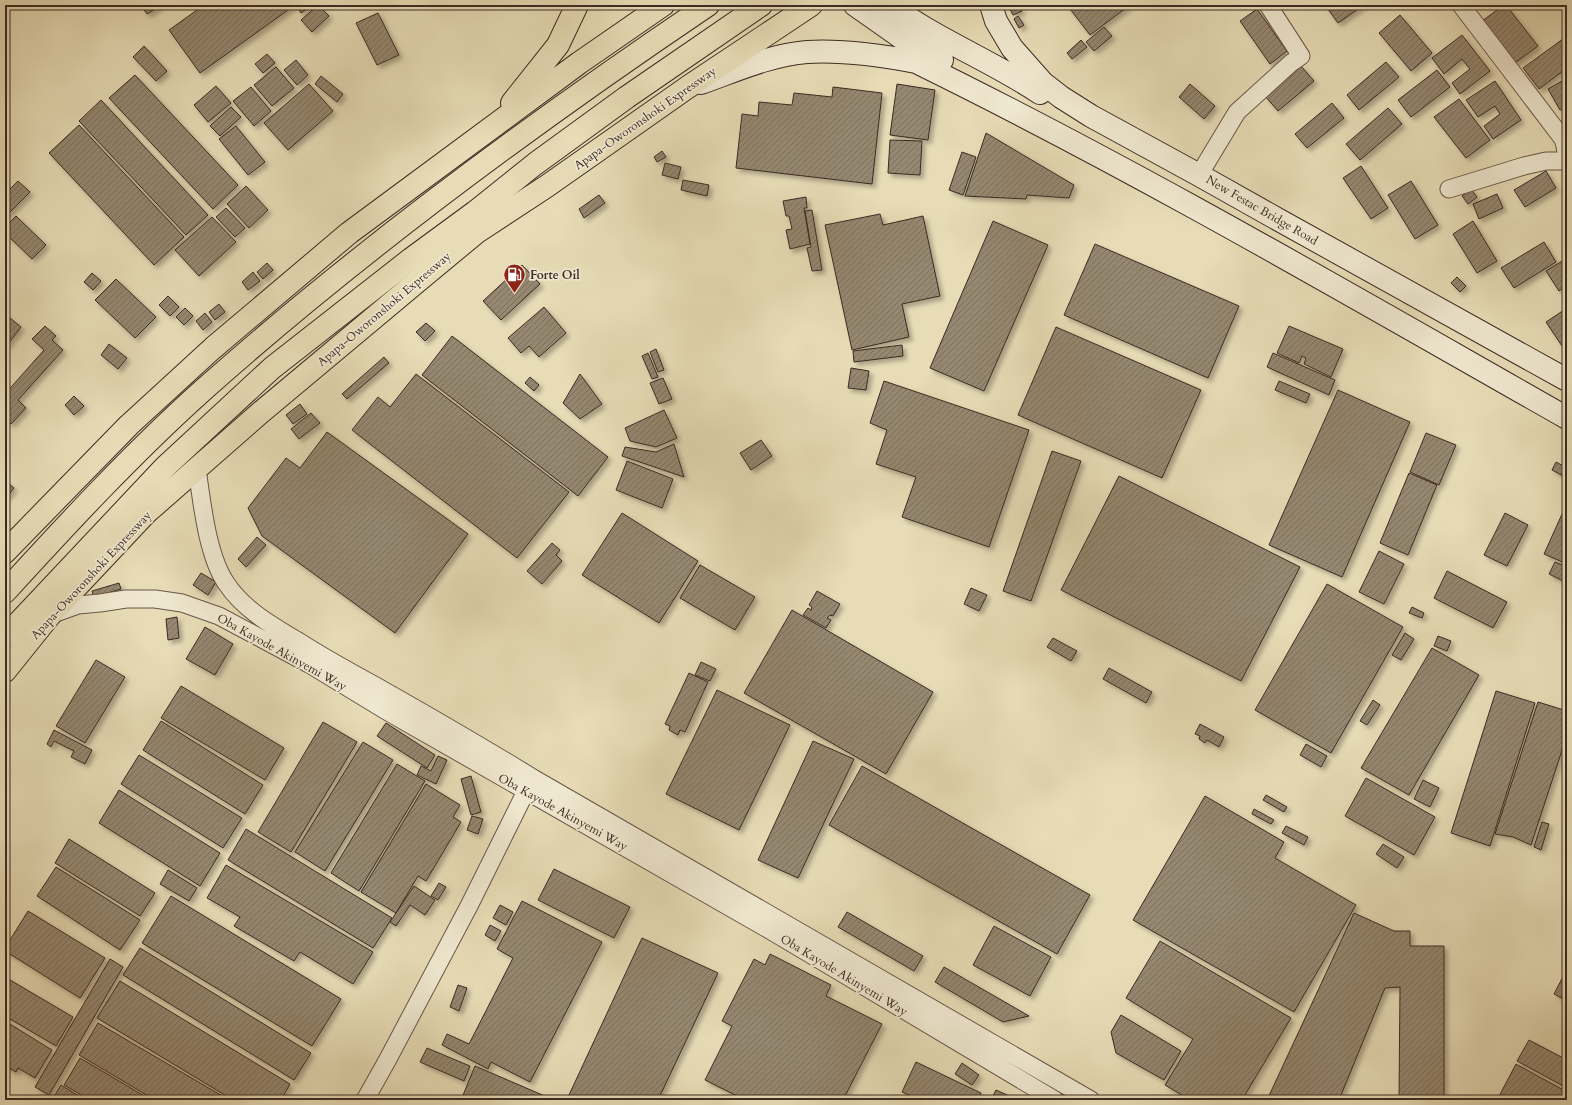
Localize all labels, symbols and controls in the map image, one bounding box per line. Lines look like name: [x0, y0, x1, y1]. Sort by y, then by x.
street label: Apapa-Oworonshoki Expressway: [571, 62, 720, 173]
street label: New Festac Bridge Road: [1203, 171, 1321, 249]
street label: Apapa-Oworonshoki Expressway: [314, 248, 455, 370]
fuel station icon: Forte Oil: [502, 262, 528, 295]
place label: Forte Oil: [530, 267, 580, 283]
street label: Apapa-Oworonshoki Expressway: [27, 507, 155, 643]
street label: Oba Kayode Akinyemi Way: [214, 610, 350, 695]
street label: Oba Kayode Akinyemi Way: [495, 770, 631, 855]
street label: Oba Kayode Akinyemi Way: [777, 931, 911, 1020]

